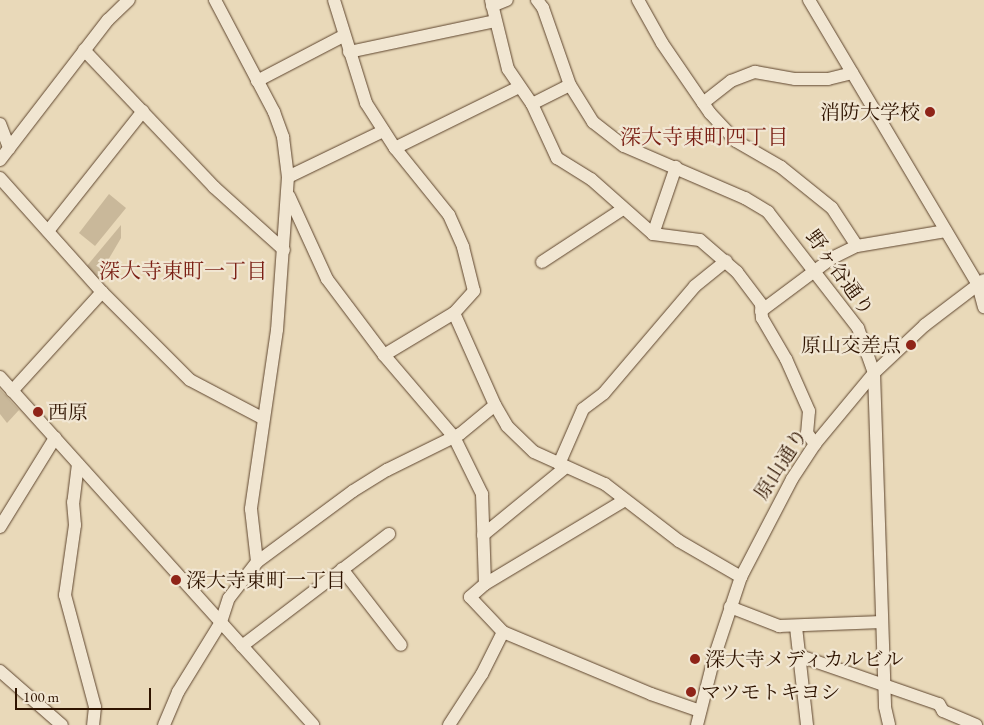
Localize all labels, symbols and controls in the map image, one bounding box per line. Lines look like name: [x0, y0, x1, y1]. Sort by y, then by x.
place label: 消防大学校: [820, 100, 920, 124]
marker: 消防大学校: [924, 106, 936, 118]
district label: 深大寺東町四丁目: [620, 124, 788, 150]
street label: 野ヶ谷通り: [801, 225, 879, 321]
district label: 深大寺東町一丁目: [99, 258, 267, 284]
place label: 原山交差点: [801, 333, 901, 357]
marker: 原山交差点: [905, 339, 917, 351]
place label: 西原: [48, 400, 88, 424]
marker: 西原: [32, 406, 44, 418]
street label: 原山通り: [749, 424, 813, 504]
place label: 深大寺東町一丁目: [186, 568, 346, 592]
marker: 深大寺東町一丁目: [170, 574, 182, 586]
place label: 深大寺メディカルビル: [705, 647, 905, 671]
marker: 深大寺メディカルビル: [689, 653, 701, 665]
scale bar: [18, 678, 154, 710]
place label: マツモトキヨシ: [701, 680, 841, 704]
marker: マツモトキヨシ: [685, 686, 697, 698]
text: 100 m: [23, 687, 59, 706]

